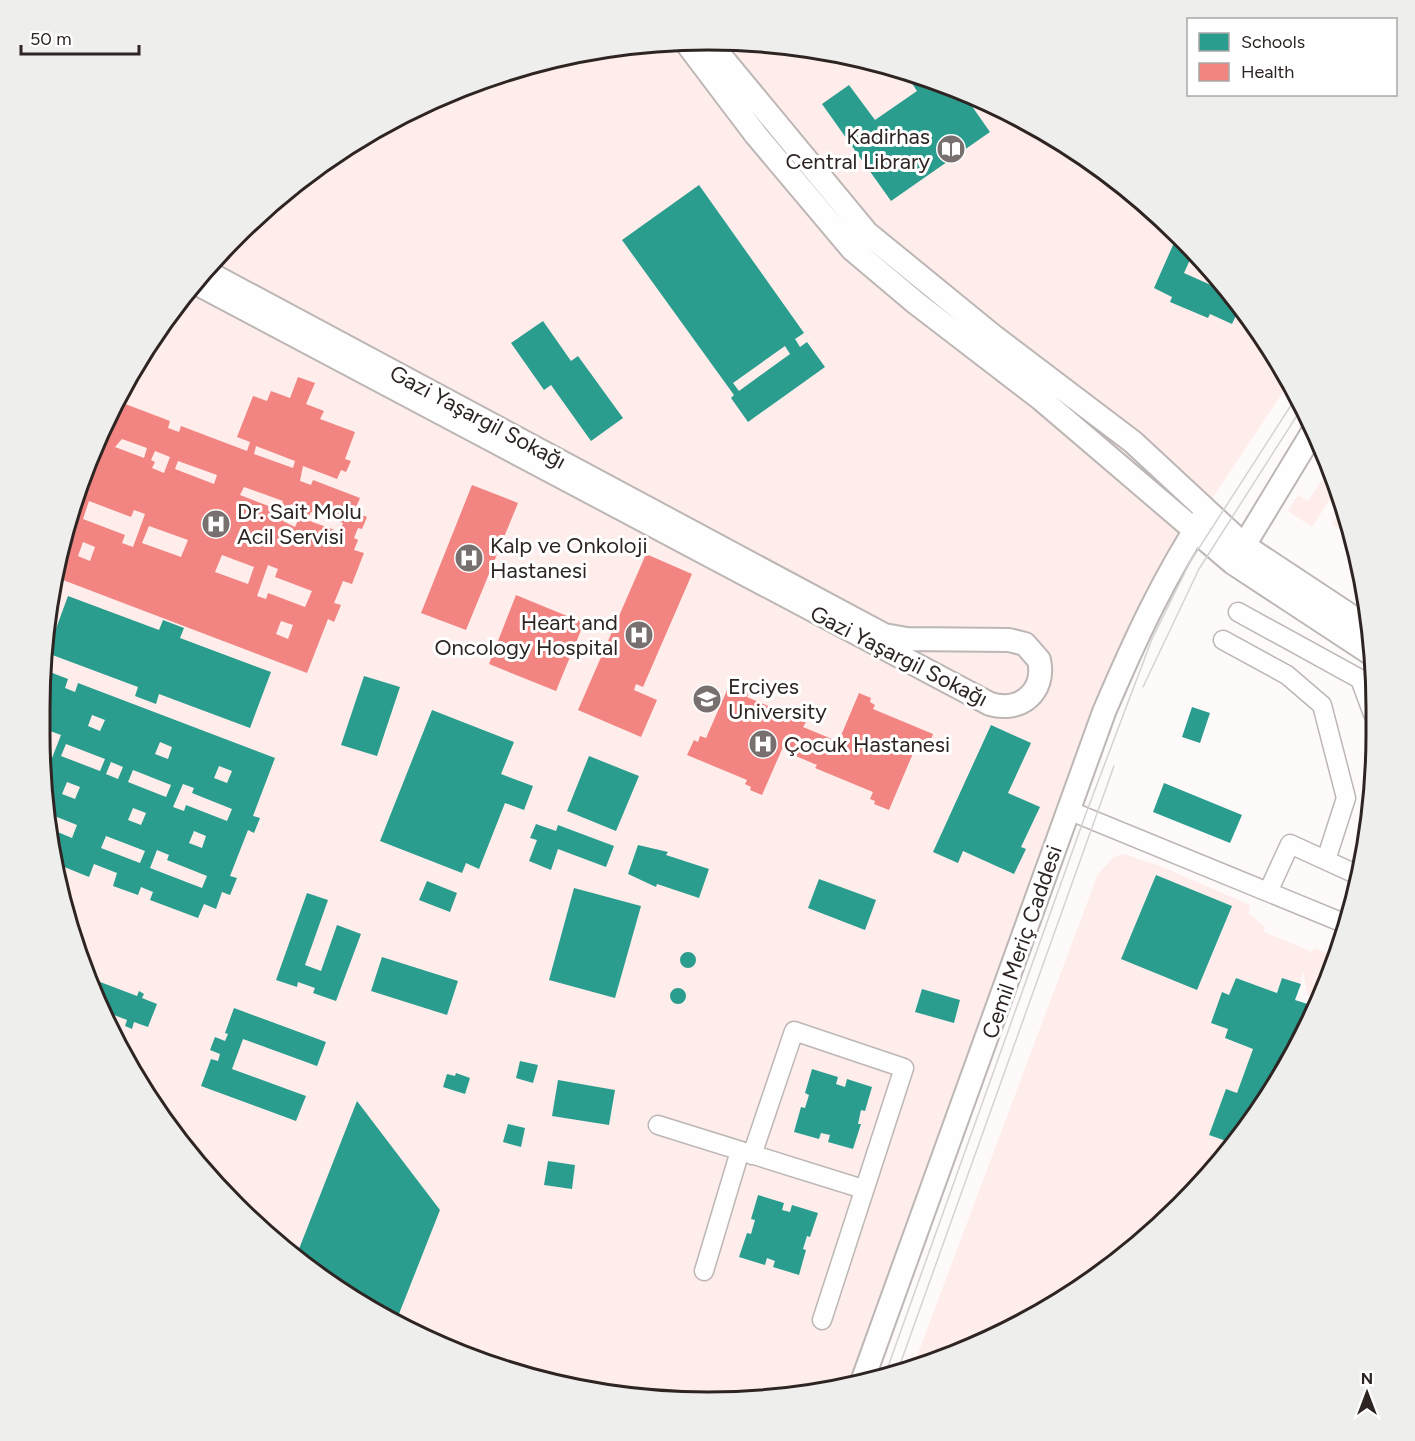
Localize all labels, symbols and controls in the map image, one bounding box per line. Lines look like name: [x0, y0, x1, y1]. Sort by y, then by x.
scale bar: [21, 18, 140, 56]
legend: [1187, 18, 1397, 96]
text: 50 m: [30, 28, 72, 50]
text: Schools: [1241, 31, 1305, 53]
text: Health: [1241, 61, 1294, 83]
place label: Kadirhas Central Library: [786, 123, 930, 175]
library icon: Kadirhas Central Library: [935, 133, 967, 165]
street label: Gazi Yaşargil Sokağı: [385, 359, 571, 475]
place label: Dr. Sait Molu Acil Servisi: [237, 498, 362, 550]
hospital icon: Dr. Sait Molu Acil Servisi: [200, 508, 232, 540]
place label: Kalp ve Onkoloji Hastanesi: [490, 532, 648, 584]
hospital icon: Kalp ve Onkoloji Hastanesi: [453, 542, 485, 574]
street label: Gazi Yaşargil Sokağı: [806, 600, 992, 712]
place label: Heart and Oncology Hospital: [435, 609, 618, 661]
hospital icon: Heart and Oncology Hospital: [623, 619, 655, 651]
place label: Erciyes University: [728, 673, 827, 725]
school or university icon: Erciyes University: [691, 683, 723, 715]
hospital icon: Çocuk Hastanesi: [747, 728, 779, 760]
place label: Çocuk Hastanesi: [784, 731, 950, 758]
street label: Cemil Meriç Caddesi: [976, 842, 1068, 1042]
north arrow: [1337, 1363, 1397, 1423]
text: N: [1361, 1369, 1373, 1388]

